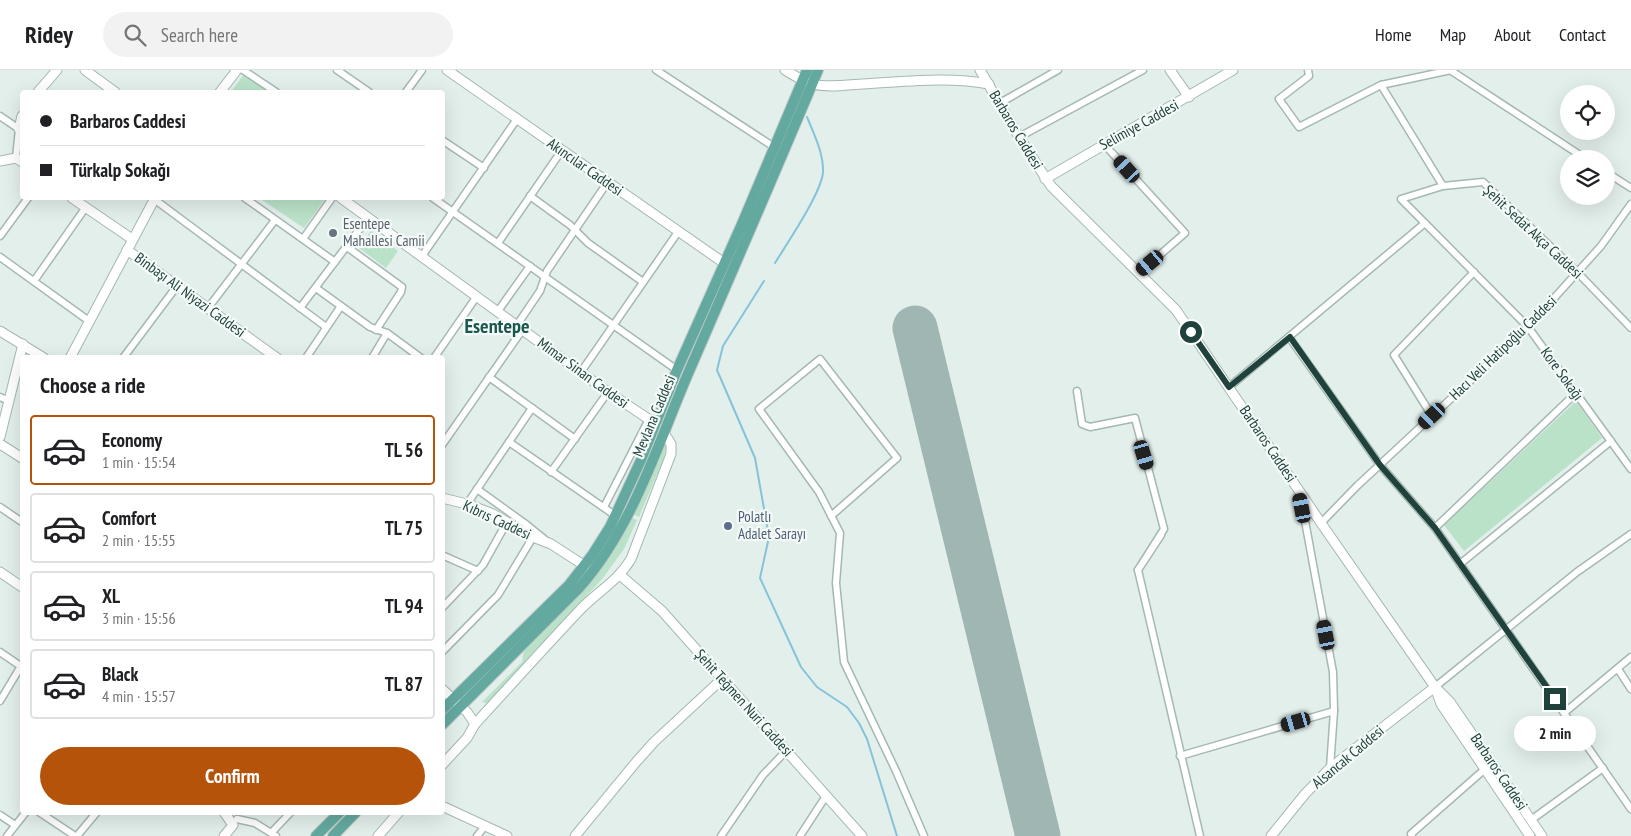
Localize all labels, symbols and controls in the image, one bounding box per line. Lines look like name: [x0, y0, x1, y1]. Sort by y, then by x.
search box: [103, 12, 453, 57]
text: Ridey: [25, 19, 73, 50]
icon: search: [121, 21, 149, 49]
text: Search here: [161, 23, 238, 47]
text: Home: [1375, 23, 1412, 46]
text: Map: [1440, 23, 1466, 46]
text: About: [1494, 23, 1531, 46]
text: Contact: [1559, 23, 1606, 46]
map controls: [1560, 85, 1615, 205]
button: locate: [1560, 85, 1615, 140]
street label: Barbaros Caddesi: [985, 87, 1047, 173]
street label: Selimiye Caddesi: [1096, 95, 1182, 154]
text: Barbaros Caddesi: [70, 109, 186, 133]
street label: Akıncılar Caddesi: [544, 133, 627, 200]
button: layers: [1560, 150, 1615, 205]
car: [1111, 153, 1142, 185]
text: Türkalp Sokağı: [70, 158, 170, 182]
street label: Şehit Sedat Akça Caddesi: [1480, 181, 1587, 283]
place label: Esentepe Mahallesi Camii: [343, 214, 425, 250]
marker: Esentepe Mahallesi Camii: [327, 227, 339, 239]
street label: Binbaşı Ali Niyazi Caddesi: [131, 248, 249, 341]
car: [1133, 248, 1166, 278]
street label: Hacı Veli Hatipoğlu Caddesi: [1445, 291, 1560, 404]
district label: Esentepe: [464, 313, 530, 339]
route start: [1180, 321, 1202, 343]
street label: Mimar Sinan Caddesi: [534, 333, 633, 412]
street label: Kore Sokağı: [1537, 343, 1588, 404]
text: Choose a ride: [40, 371, 145, 399]
street label: Mevlana Caddesi: [628, 372, 679, 459]
car: [1415, 400, 1448, 432]
street label: Barbaros Caddesi: [1236, 402, 1301, 486]
icon: car: [42, 428, 87, 473]
text: Economy: [102, 428, 162, 452]
text: TL 56: [385, 438, 423, 462]
car: [1132, 438, 1155, 472]
text: 1 min · 15:54: [102, 452, 176, 472]
car: [1291, 492, 1312, 524]
street label: Kıbrıs Caddesi: [460, 496, 534, 544]
icon: car: [42, 506, 87, 551]
text: Comfort: [102, 506, 156, 530]
place label: Polatlı Adalet Sarayı: [738, 507, 806, 543]
text: TL 75: [385, 516, 423, 540]
marker: Polatlı Adalet Sarayı: [722, 520, 734, 532]
text: 2 min · 15:55: [102, 530, 176, 550]
icon: car: [42, 584, 87, 629]
text: XL: [102, 584, 120, 608]
text: TL 94: [385, 594, 423, 618]
text: 3 min · 15:56: [102, 608, 176, 628]
car: [1315, 619, 1336, 651]
street label: Şehit Teğmen Nuri Caddesi: [691, 645, 798, 760]
icon: car: [42, 662, 87, 707]
text: Black: [102, 662, 138, 686]
text: TL 87: [385, 672, 423, 696]
text: 4 min · 15:57: [102, 686, 176, 706]
route end: [1544, 688, 1566, 710]
car: [1279, 711, 1312, 733]
callout: 2 min: [1514, 716, 1596, 752]
street label: Alsancak Caddesi: [1308, 721, 1388, 792]
text: 2 min: [1539, 723, 1571, 743]
street label: Barbaros Caddesi: [1467, 730, 1532, 814]
button: Confirm: [40, 747, 425, 805]

